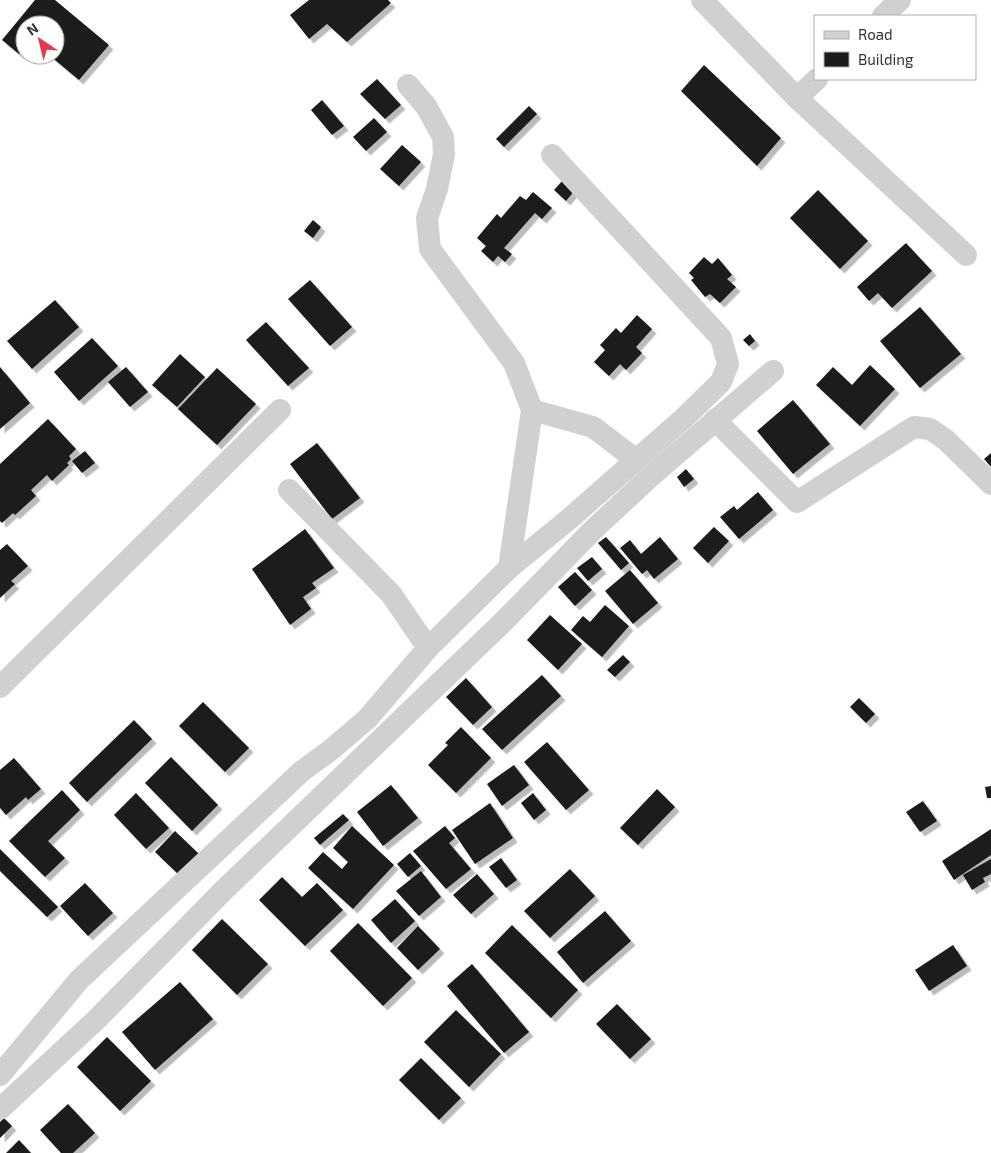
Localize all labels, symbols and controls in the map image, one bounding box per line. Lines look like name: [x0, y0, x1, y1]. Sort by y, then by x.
north arrow: [15, 15, 65, 65]
legend: [814, 15, 976, 80]
text: N: [23, 19, 41, 39]
text: Road: [858, 25, 893, 43]
text: Building: [858, 50, 914, 68]

